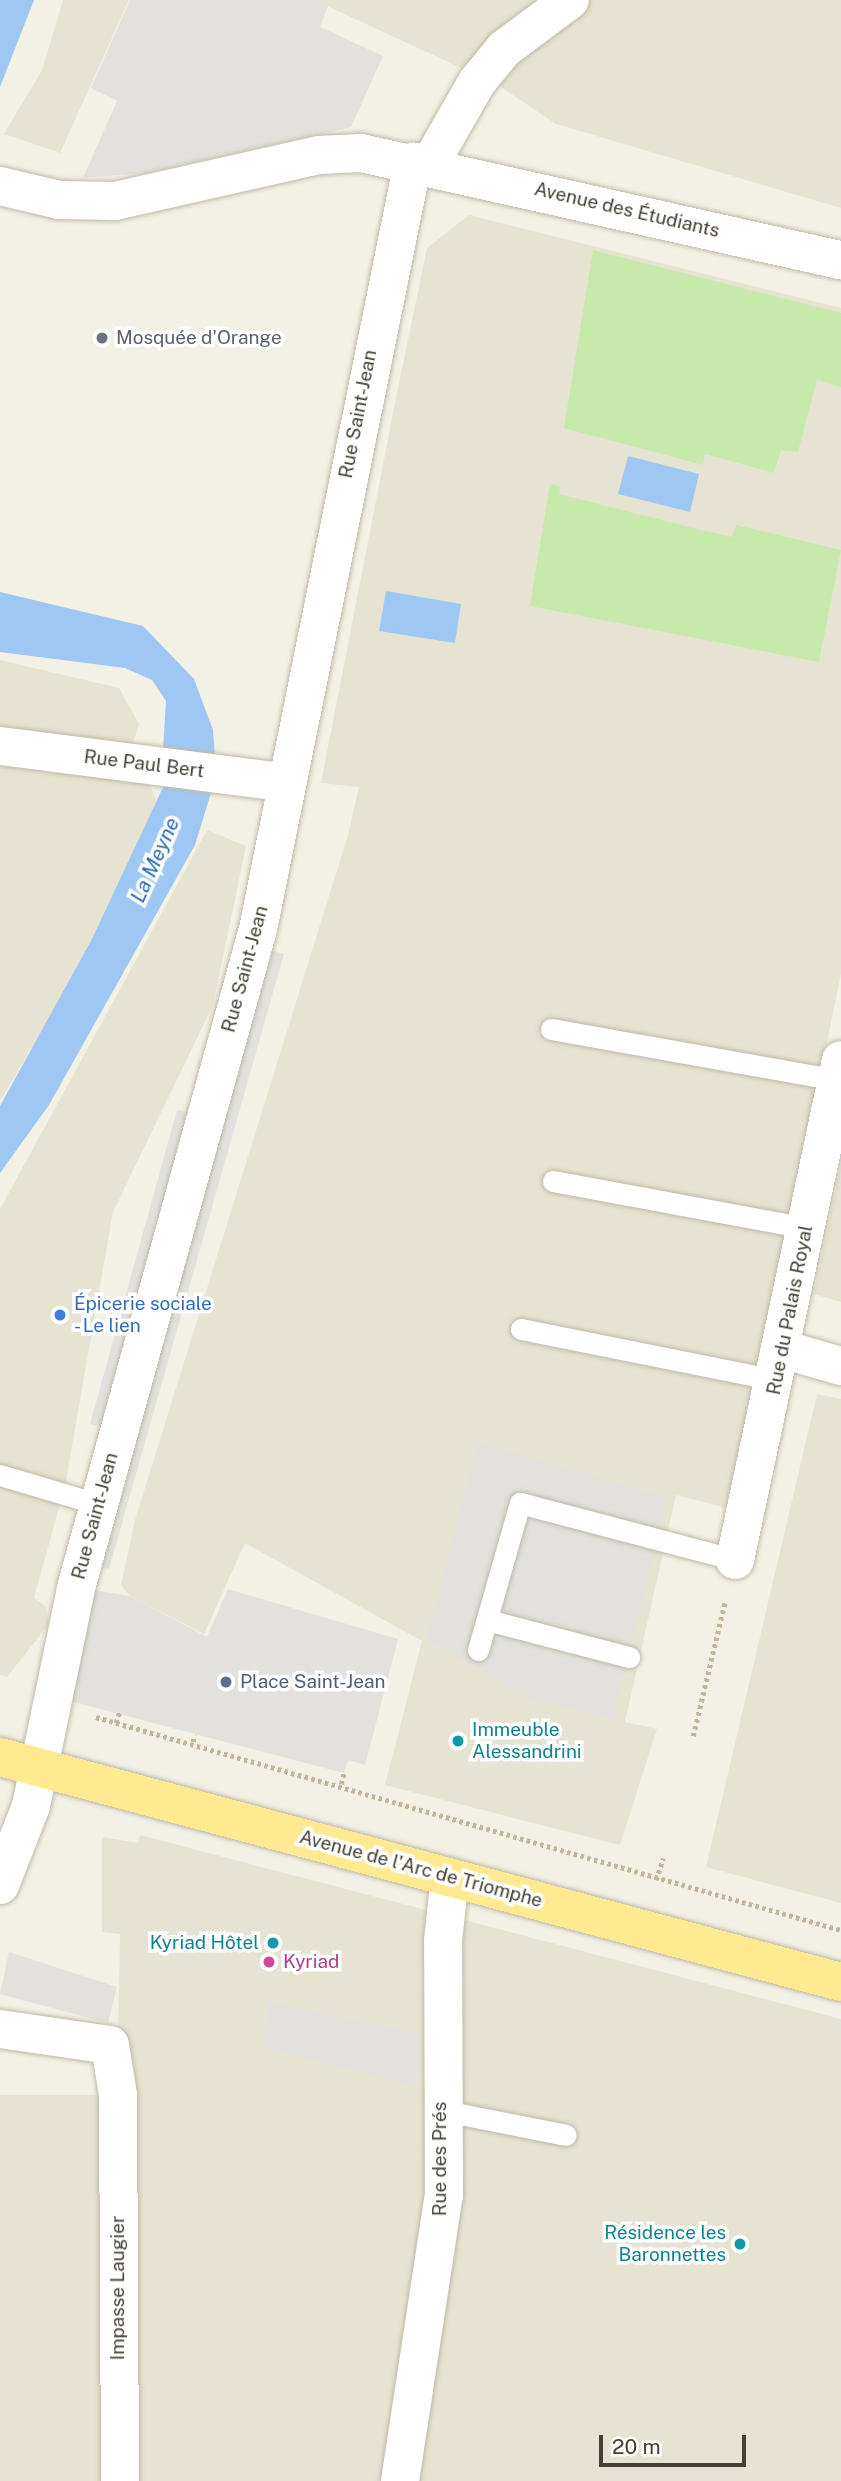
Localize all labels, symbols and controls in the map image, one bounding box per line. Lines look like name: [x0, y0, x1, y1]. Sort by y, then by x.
street label: Avenue des Étudiants: [532, 178, 722, 242]
place label: Mosquée d'Orange: [116, 327, 282, 349]
marker: Mosquée d'Orange: [94, 330, 110, 346]
street label: Rue Saint-Jean: [334, 348, 382, 480]
street label: Rue Paul Bert: [82, 745, 206, 783]
water label: La Meyne: [125, 814, 185, 906]
street label: Rue Saint-Jean: [217, 903, 273, 1035]
street label: Rue du Palais Royal: [762, 1223, 818, 1397]
place label: Épicerie sociale - Le lien: [74, 1293, 212, 1337]
marker: Épicerie sociale - Le lien: [52, 1307, 68, 1323]
street label: Rue Saint-Jean: [67, 1450, 123, 1582]
place label: Place Saint-Jean: [240, 1671, 385, 1693]
marker: Place Saint-Jean: [218, 1674, 234, 1690]
place label: Immeuble Alessandrini: [472, 1719, 582, 1763]
marker: Immeuble Alessandrini: [450, 1733, 466, 1749]
street label: Avenue de l'Arc de Triomphe: [297, 1825, 545, 1913]
place label: Kyriad Hôtel: [150, 1932, 259, 1954]
marker: Kyriad Hôtel: [265, 1935, 281, 1951]
place label: Kyriad: [283, 1951, 339, 1973]
marker: Kyriad: [261, 1954, 277, 1970]
street label: Rue des Prés: [429, 2101, 451, 2217]
street label: Impasse Laugier: [107, 2216, 129, 2360]
place label: Résidence les Baronnettes: [604, 2222, 726, 2266]
marker: Résidence les Baronnettes: [732, 2236, 748, 2252]
scale bar: [603, 2422, 750, 2466]
text: 20 m: [612, 2434, 661, 2459]

